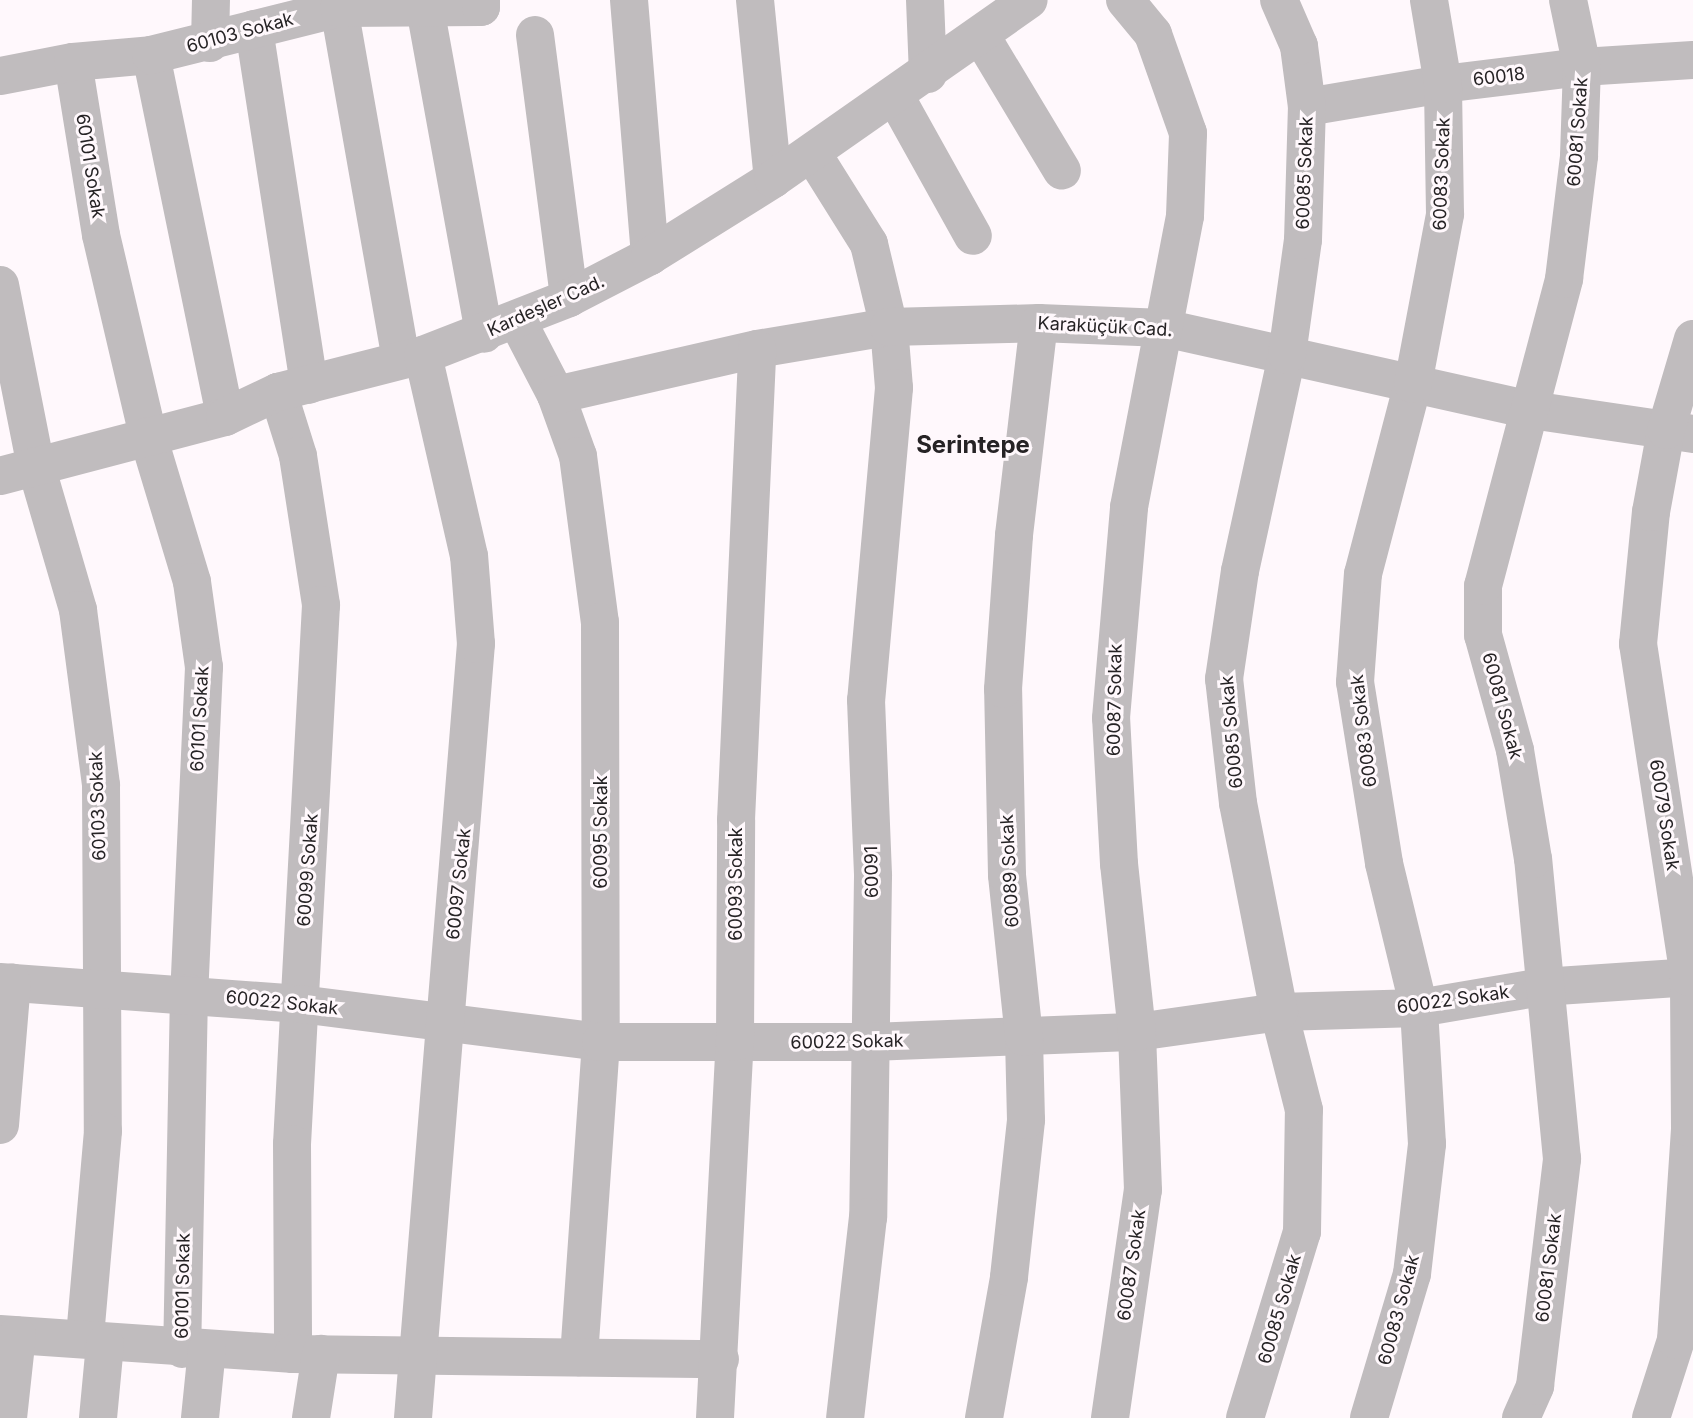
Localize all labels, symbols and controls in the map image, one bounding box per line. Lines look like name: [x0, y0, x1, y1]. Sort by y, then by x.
street label: 60103 Sokak: [184, 8, 296, 58]
street label: 60018: [1472, 63, 1526, 91]
street label: 60081 Sokak: [1563, 77, 1593, 187]
street label: 60101 Sokak: [71, 112, 109, 220]
street label: 60085 Sokak: [1292, 116, 1318, 230]
street label: 60083 Sokak: [1429, 117, 1455, 231]
street label: Kardeşler Cad.: [484, 271, 608, 341]
street label: Karaküçük Cad.: [1037, 313, 1173, 341]
district label: Serintepe: [916, 431, 1030, 459]
street label: 60087 Sokak: [1103, 644, 1127, 756]
street label: 60081 Sokak: [1477, 650, 1527, 762]
street label: 60101 Sokak: [186, 666, 214, 772]
street label: 60083 Sokak: [1346, 673, 1382, 789]
street label: 60085 Sokak: [1216, 675, 1248, 789]
street label: 60103 Sokak: [85, 751, 111, 861]
street label: 60079 Sokak: [1645, 758, 1683, 872]
street label: 60095 Sokak: [590, 775, 612, 889]
street label: 60099 Sokak: [293, 813, 323, 927]
street label: 60089 Sokak: [996, 814, 1024, 928]
street label: 60097 Sokak: [442, 827, 476, 941]
street label: 60093 Sokak: [725, 827, 747, 941]
street label: 60091: [861, 846, 883, 898]
street label: 60022 Sokak: [1395, 981, 1511, 1019]
street label: 60022 Sokak: [225, 986, 339, 1020]
street label: 60022 Sokak: [790, 1030, 904, 1054]
street label: 60087 Sokak: [1113, 1208, 1151, 1322]
street label: 60081 Sokak: [1532, 1212, 1566, 1324]
street label: 60101 Sokak: [171, 1233, 195, 1339]
street label: 60085 Sokak: [1254, 1252, 1306, 1366]
street label: 60083 Sokak: [1374, 1252, 1424, 1368]

